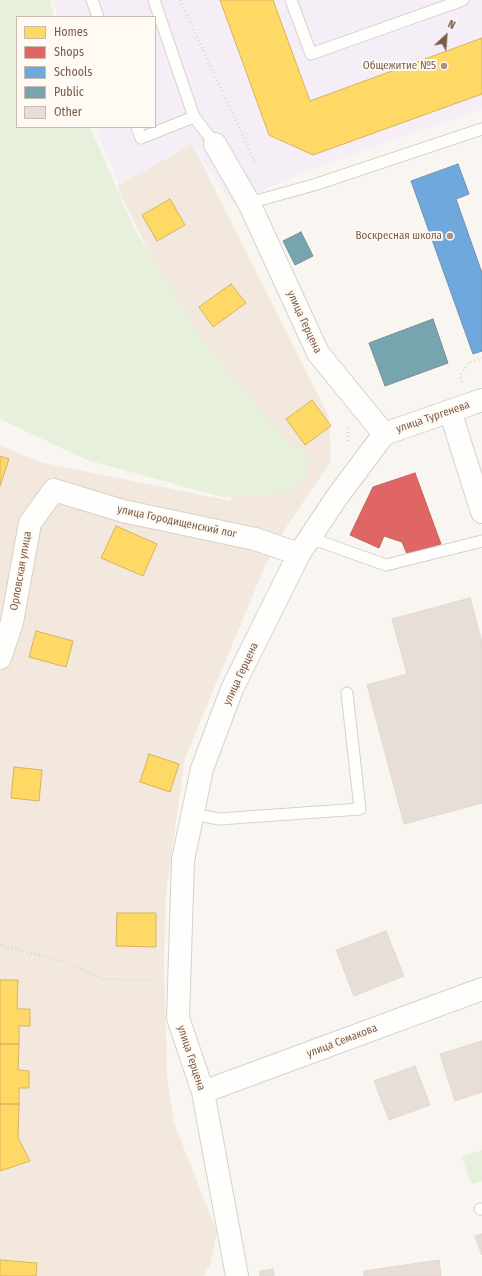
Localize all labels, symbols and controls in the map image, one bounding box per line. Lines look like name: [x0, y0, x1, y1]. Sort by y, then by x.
legend: [16, 16, 156, 128]
north arrow: [426, 16, 466, 56]
text: N: [446, 17, 457, 32]
text: Homes: [54, 25, 88, 39]
text: Shops: [54, 45, 84, 59]
place label: Общежитие №5: [363, 59, 436, 73]
marker: Общежитие №5: [439, 61, 449, 71]
text: Schools: [54, 65, 92, 79]
text: Public: [54, 85, 84, 99]
text: Other: [54, 105, 82, 119]
place label: Воскресная школа: [355, 229, 442, 243]
marker: Воскресная школа: [445, 231, 455, 241]
street label: улица Герцена: [284, 288, 324, 356]
street label: улица Тургенева: [394, 398, 472, 436]
street label: улица Городищенский лог: [116, 503, 238, 541]
street label: Орловская улица: [8, 530, 34, 612]
street label: улица Герцена: [221, 640, 261, 708]
street label: улица Семакова: [305, 1021, 379, 1061]
street label: улица Герцена: [174, 1024, 208, 1092]

